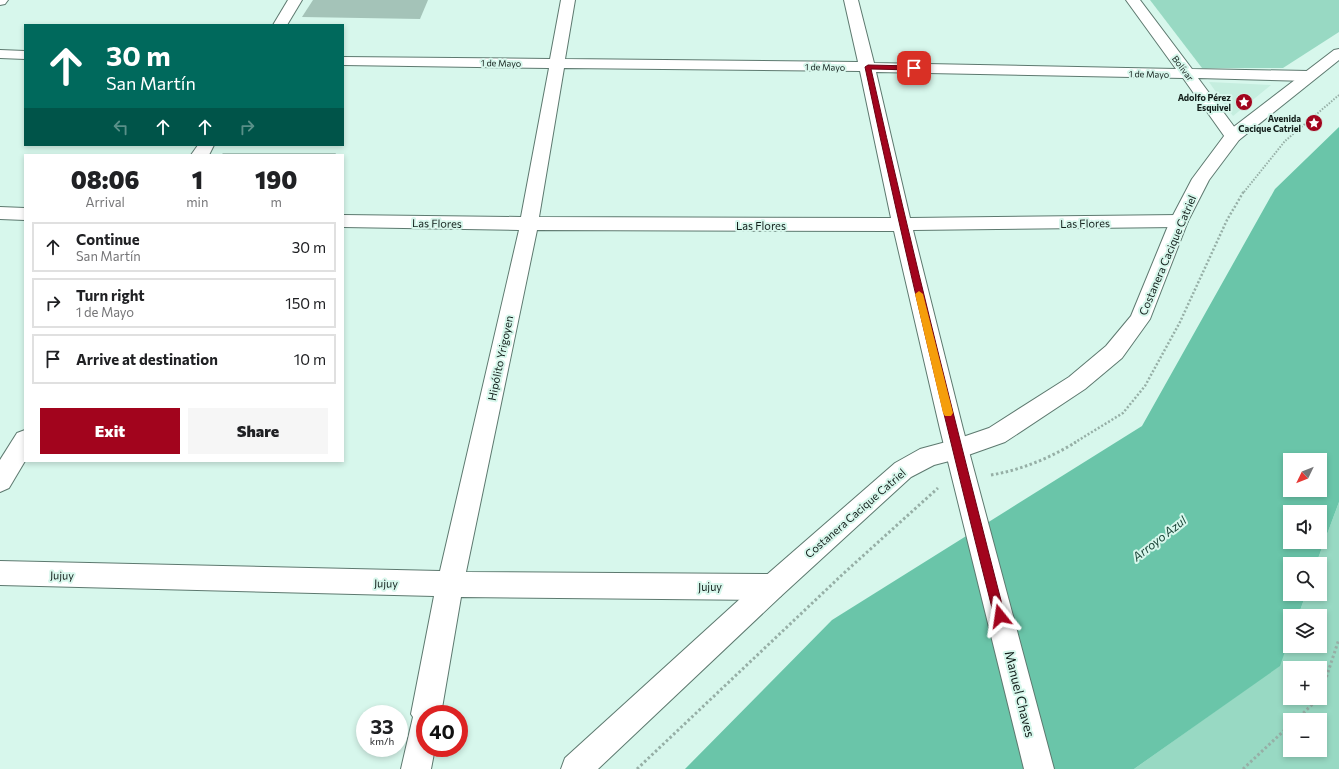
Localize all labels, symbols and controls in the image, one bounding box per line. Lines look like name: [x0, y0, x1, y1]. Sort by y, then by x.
text: 30 m: [106, 38, 171, 72]
icon: ahead: [40, 40, 92, 92]
pin: [897, 51, 931, 85]
street label: Bolívar: [1170, 53, 1196, 83]
street label: 1 de Mayo: [481, 57, 521, 69]
icon: arrive: [903, 57, 925, 79]
street label: 1 de Mayo: [805, 61, 845, 73]
street label: 1 de Mayo: [1129, 68, 1169, 80]
text: San Martín: [106, 72, 196, 94]
place label: Adolfo Pérez Esquivel: [1178, 92, 1231, 113]
place icon: Adolfo Pérez Esquivel: [1234, 92, 1254, 112]
place label: Avenida Cacique Catriel: [1238, 113, 1301, 134]
place icon: Avenida Cacique Catriel: [1304, 113, 1324, 133]
icon: left: [110, 116, 132, 138]
icon: ahead: [152, 116, 174, 138]
icon: ahead: [194, 116, 216, 138]
icon: right: [236, 116, 258, 138]
text: 08:06: [71, 165, 140, 194]
text: 1: [192, 165, 203, 194]
text: 190: [255, 165, 297, 194]
street label: Costanera Cacique Catriel: [1136, 193, 1198, 317]
text: Arrival: [85, 194, 125, 210]
text: min: [186, 194, 208, 210]
text: m: [271, 194, 282, 210]
street label: Las Flores: [412, 216, 462, 230]
street label: Las Flores: [1060, 216, 1110, 230]
street label: Las Flores: [736, 219, 786, 232]
text: Continue: [76, 230, 140, 248]
icon: ahead: [42, 236, 64, 258]
text: 30 m: [292, 238, 326, 256]
text: San Martín: [76, 248, 141, 264]
text: Turn right: [76, 286, 145, 304]
icon: right: [42, 292, 64, 314]
text: 150 m: [285, 294, 326, 312]
text: 1 de Mayo: [76, 304, 134, 320]
street label: Hipólito Yrigoyen: [485, 314, 515, 402]
icon: arrive: [42, 348, 64, 370]
text: Arrive at destination: [76, 350, 218, 368]
text: 10 m: [294, 350, 326, 368]
button: Exit: [40, 408, 180, 454]
button: Share: [188, 408, 328, 454]
north arrow: [1283, 453, 1327, 497]
map controls: [1283, 453, 1327, 757]
street label: Costanera Cacique Catriel: [802, 466, 908, 560]
button: sound: [1283, 505, 1327, 549]
water label: Arroyo Azul: [1129, 512, 1189, 564]
button: search: [1283, 557, 1327, 601]
street label: Jujuy: [50, 568, 74, 583]
street label: Jujuy: [374, 576, 398, 591]
street label: Jujuy: [698, 580, 722, 594]
position arrow: [979, 595, 1021, 637]
button: layers: [1283, 609, 1327, 653]
street label: Manuel Chaves: [1002, 649, 1039, 739]
button: +: [1283, 661, 1327, 705]
speed limit sign: 40: [416, 705, 468, 757]
button: −: [1283, 713, 1327, 757]
text: 33: [370, 714, 394, 738]
text: km/h: [370, 735, 394, 747]

